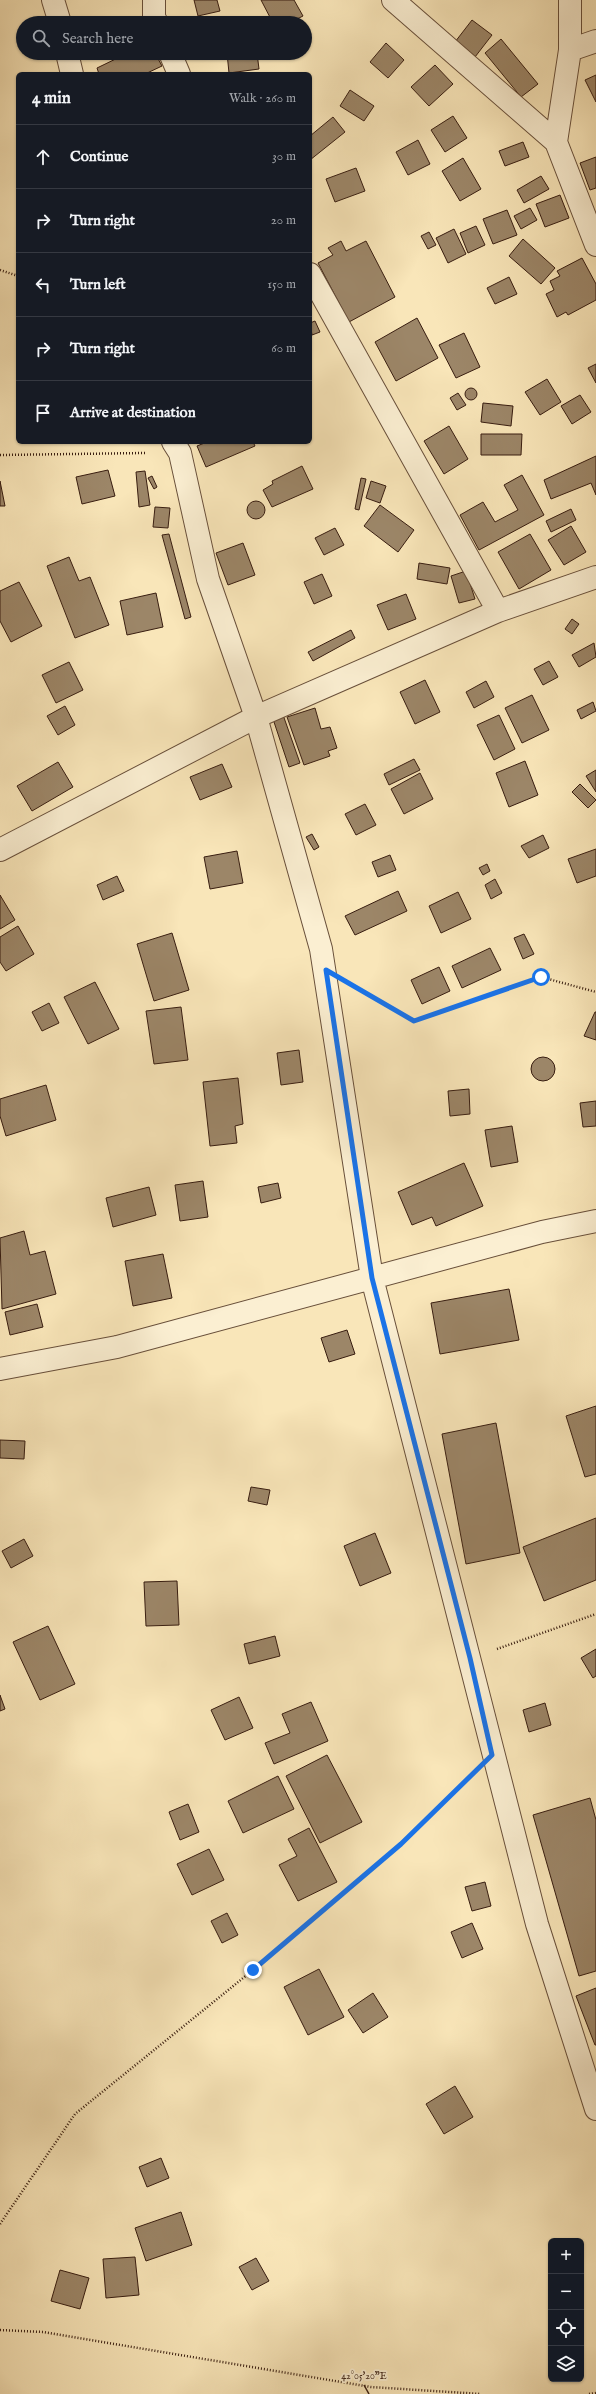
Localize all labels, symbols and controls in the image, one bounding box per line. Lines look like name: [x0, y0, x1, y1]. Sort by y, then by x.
search box: [16, 16, 312, 60]
icon: search: [30, 27, 52, 49]
text: Search here: [62, 29, 133, 48]
text: 4 min: [32, 88, 71, 109]
text: Walk · 260 m: [229, 90, 296, 107]
icon: ahead: [32, 146, 54, 168]
text: Continue: [70, 147, 128, 166]
text: 30 m: [272, 148, 296, 165]
icon: right: [32, 210, 54, 232]
text: Turn right: [70, 211, 135, 230]
text: 20 m: [271, 212, 296, 229]
icon: left: [32, 274, 54, 296]
text: Turn left: [70, 275, 126, 294]
text: 150 m: [267, 276, 296, 293]
icon: right: [32, 338, 54, 360]
text: Turn right: [70, 339, 135, 358]
text: 60 m: [271, 340, 296, 357]
icon: arrive: [32, 402, 54, 424]
text: Arrive at destination: [70, 403, 196, 422]
route start: [532, 968, 550, 986]
route end: [244, 1961, 262, 1979]
map controls: [548, 2238, 584, 2382]
button: +: [548, 2238, 584, 2274]
button: −: [548, 2274, 584, 2310]
button: locate: [548, 2310, 584, 2346]
button: layers: [548, 2346, 584, 2382]
text: 42°05'20"E: [341, 2370, 387, 2383]

